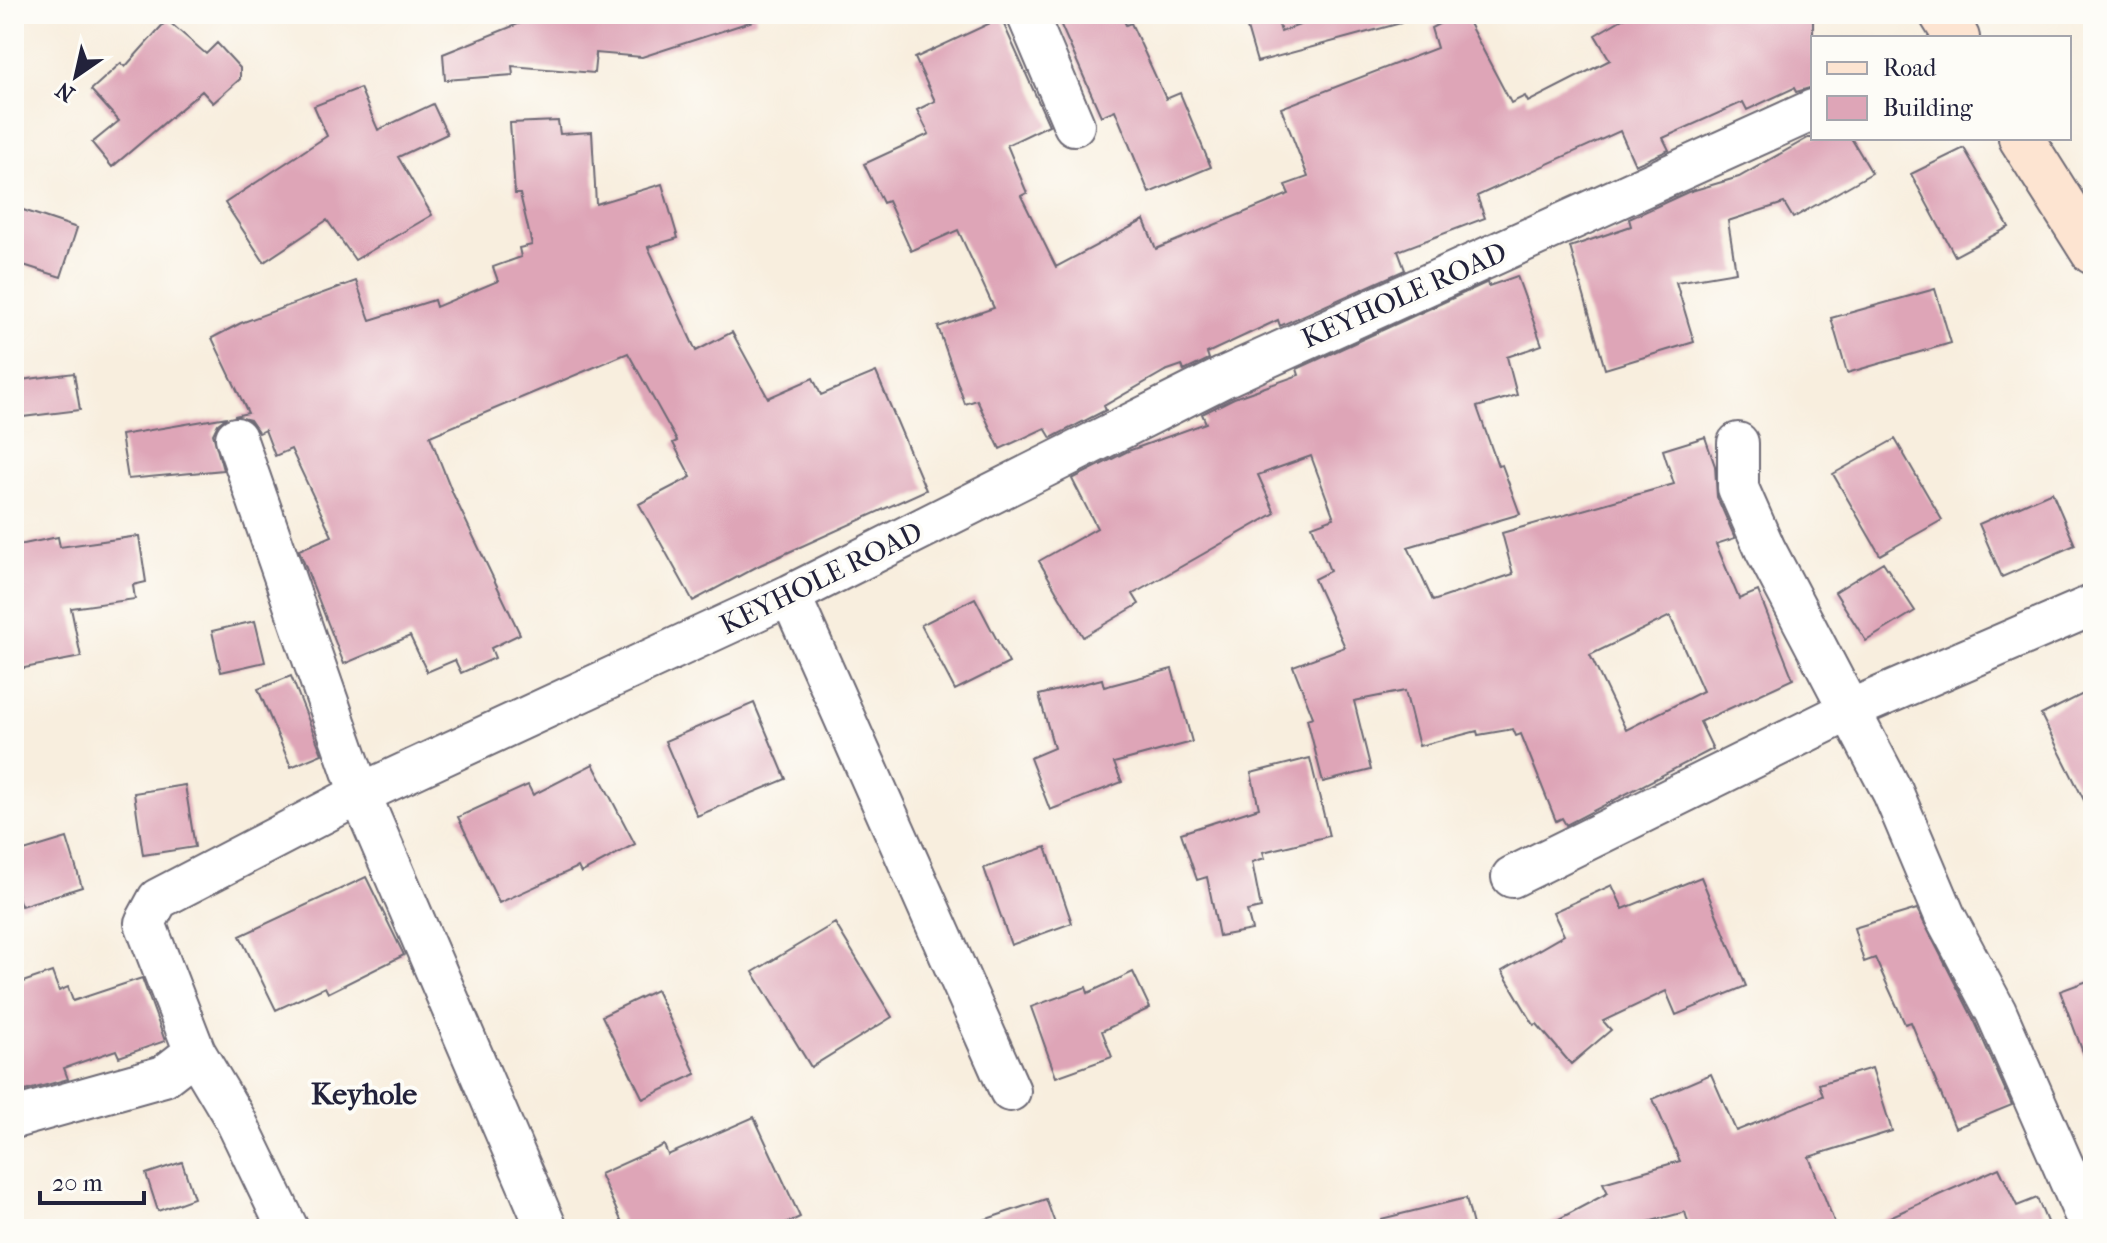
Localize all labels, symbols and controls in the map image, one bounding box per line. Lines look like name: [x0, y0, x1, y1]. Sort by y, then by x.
north arrow: [36, 36, 116, 116]
legend: [1811, 36, 2071, 140]
text: Road: [1883, 54, 1937, 82]
text: N: [51, 76, 80, 107]
text: Building: [1883, 94, 1974, 122]
street label: KEYHOLE ROAD: [1296, 235, 1512, 355]
street label: KEYHOLE ROAD: [714, 515, 928, 641]
district label: Keyhole: [311, 1077, 417, 1112]
scale bar: [40, 1155, 144, 1205]
text: 20 m: [52, 1169, 103, 1197]

